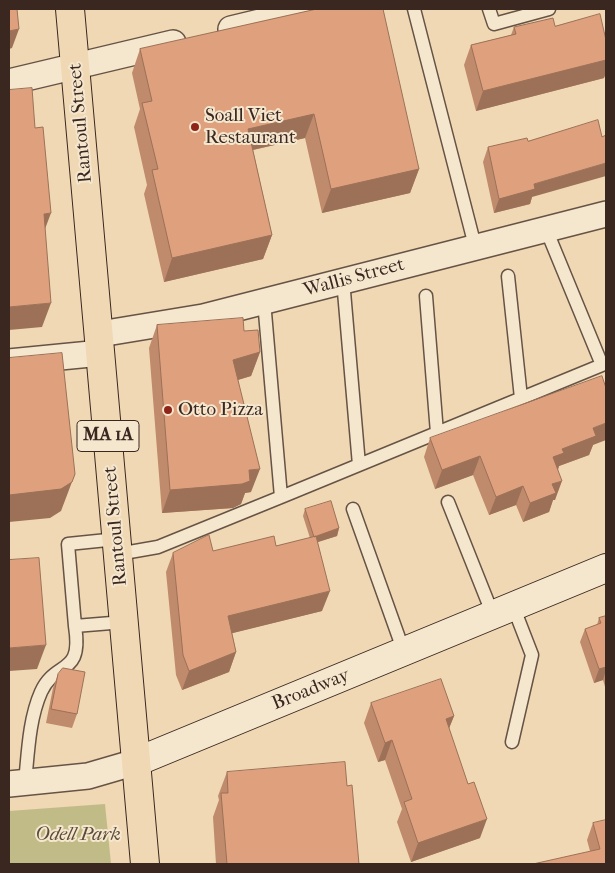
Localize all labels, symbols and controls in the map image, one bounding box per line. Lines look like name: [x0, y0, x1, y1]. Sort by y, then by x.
street label: Rantoul Street: [64, 62, 98, 184]
place label: Soall Viet Restaurant: [205, 105, 296, 149]
marker: Soall Viet Restaurant: [189, 121, 201, 133]
street label: Wallis Street: [301, 254, 407, 302]
place label: Otto Pizza: [178, 399, 263, 421]
marker: Otto Pizza: [162, 404, 174, 416]
road number: MA 1A: [77, 421, 139, 452]
street label: Rantoul Street: [99, 465, 133, 587]
street label: Broadway: [269, 664, 353, 716]
park label: Odell Park: [35, 824, 121, 846]

